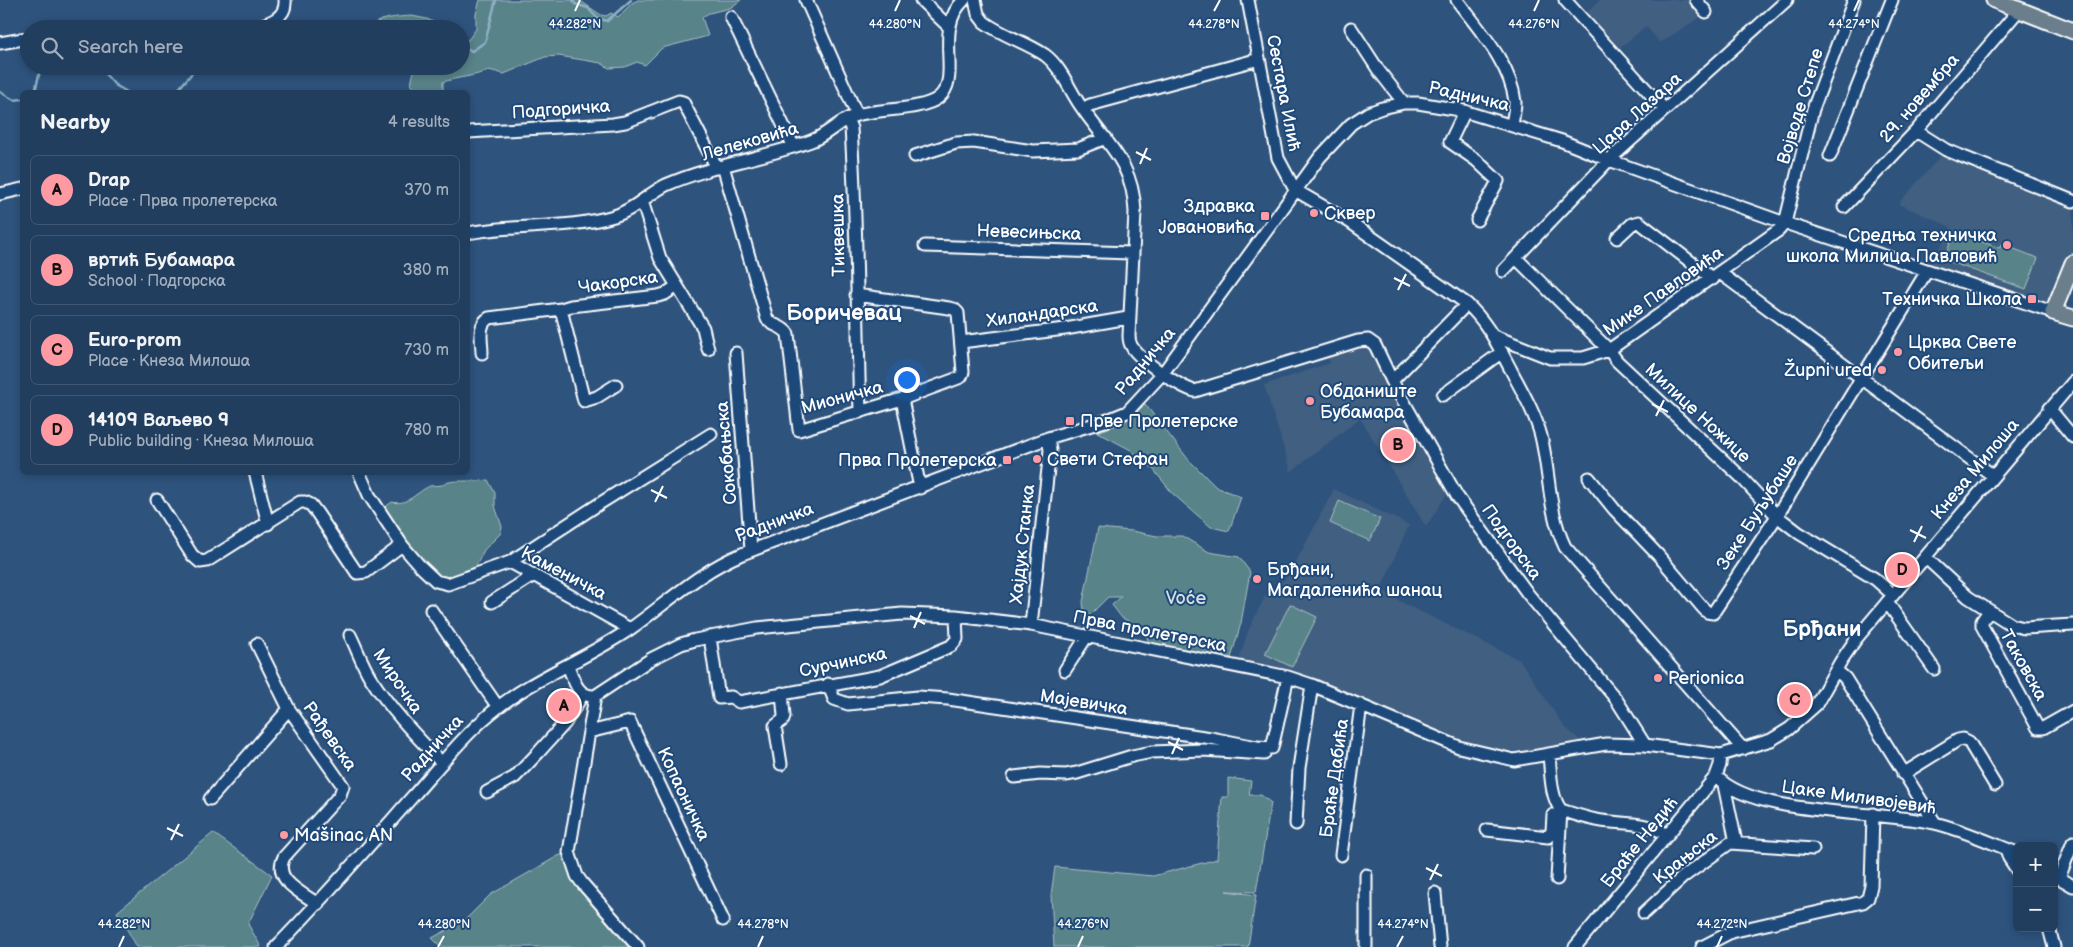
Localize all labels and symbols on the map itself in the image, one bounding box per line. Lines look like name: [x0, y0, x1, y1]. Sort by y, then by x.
text: 44.282°N: [549, 17, 601, 32]
text: 44.280°N: [869, 17, 921, 32]
text: 44.278°N: [1188, 17, 1240, 32]
text: 44.276°N: [1508, 17, 1560, 32]
text: 44.274°N: [1828, 17, 1880, 32]
street label: Сестара Илић: [1262, 33, 1305, 153]
street label: Војводе Степе: [1773, 46, 1828, 167]
street label: 29. новембра: [1875, 49, 1964, 147]
street label: Цара Лазара: [1589, 68, 1686, 159]
street label: Радничка: [1426, 77, 1512, 116]
street label: Подгоричка: [511, 96, 611, 123]
street label: Лелековића: [698, 118, 801, 166]
street label: Тиквешка: [827, 193, 850, 277]
place label: Здравка Јовановића: [1158, 196, 1255, 238]
place label: Сквер: [1324, 203, 1375, 224]
marker: Сквер: [1308, 207, 1320, 219]
marker: Здравка Јовановића: [1259, 210, 1271, 222]
street label: Невесињска: [976, 220, 1082, 245]
place label: Средња техничка школа Милица Павловић: [1786, 225, 1997, 267]
marker: Средња техничка школа Милица Павловић: [2001, 239, 2013, 251]
street label: Мике Павловића: [1599, 242, 1728, 341]
street label: Чакорска: [577, 266, 660, 298]
place label: Техничка Школа: [1882, 289, 2022, 310]
marker: Техничка Школа: [2026, 293, 2038, 305]
street label: Хиландарска: [985, 295, 1100, 332]
district label: Боричевац: [786, 300, 902, 327]
street label: Радничка: [1111, 323, 1180, 400]
place label: Црква Свете Обитељи: [1908, 332, 2016, 374]
marker: Црква Свете Обитељи: [1892, 346, 1904, 358]
place label: Župni ured: [1784, 358, 1872, 381]
street label: Милице Ножице: [1641, 359, 1755, 468]
marker: Župni ured: [1876, 364, 1888, 376]
your location: [894, 367, 920, 393]
street label: Мионичка: [799, 376, 886, 418]
place label: Обданиште Бубамара: [1320, 381, 1417, 423]
marker: Обданиште Бубамара: [1304, 395, 1316, 407]
street label: Сокобањска: [711, 400, 741, 505]
place label: Прве Пролетерске: [1080, 411, 1238, 432]
street label: Кнеза Милоша: [1927, 414, 2024, 524]
marker: Прве Пролетерске: [1064, 415, 1076, 427]
pin: B: [1382, 426, 1414, 464]
place label: Свети Стефан: [1047, 449, 1168, 470]
place label: Прва Пролетерска: [838, 450, 997, 471]
street label: Зеке Буљубаше: [1712, 451, 1803, 574]
marker: Свети Стефан: [1031, 453, 1043, 465]
marker: Прва Пролетерска: [1001, 454, 1013, 466]
street label: Хајдук Станка: [1006, 483, 1039, 605]
street label: Радничка: [732, 498, 817, 547]
street label: Подгорска: [1477, 500, 1546, 584]
street label: Каменичка: [518, 542, 610, 605]
pin: D: [1886, 551, 1918, 589]
place label: Брђани, Магдаленића шанац: [1267, 559, 1443, 601]
marker: Брђани, Магдаленића шанац: [1251, 573, 1263, 585]
park label: Voće: [1166, 588, 1206, 609]
street label: Прва пролетерска: [1071, 606, 1229, 657]
district label: Брђани: [1783, 616, 1861, 643]
street label: Таковска: [1995, 626, 2052, 705]
street label: Сурчинска: [797, 643, 889, 682]
street label: Мирочка: [368, 645, 427, 718]
place label: Perionica: [1668, 668, 1744, 689]
marker: Perionica: [1652, 672, 1664, 684]
pin: C: [1779, 681, 1811, 719]
street label: Мајевичка: [1039, 685, 1130, 720]
pin: A: [548, 687, 580, 725]
street label: Рађевска: [298, 698, 361, 775]
street label: Радничка: [397, 710, 468, 786]
street label: Браће Дабића: [1316, 717, 1353, 839]
street label: Копаоничка: [653, 744, 715, 845]
street label: Цаке Миливојевић: [1780, 776, 1937, 819]
street label: Браће Недић: [1596, 793, 1682, 892]
place label: Mašinac AN: [294, 825, 393, 846]
street label: Крањска: [1649, 826, 1722, 889]
marker: Mašinac AN: [278, 829, 290, 841]
text: 44.282°N: [98, 917, 150, 932]
text: 44.280°N: [418, 917, 470, 932]
text: 44.278°N: [737, 917, 789, 932]
text: 44.276°N: [1057, 917, 1109, 932]
text: 44.274°N: [1377, 917, 1429, 932]
text: 44.272°N: [1696, 917, 1748, 932]

